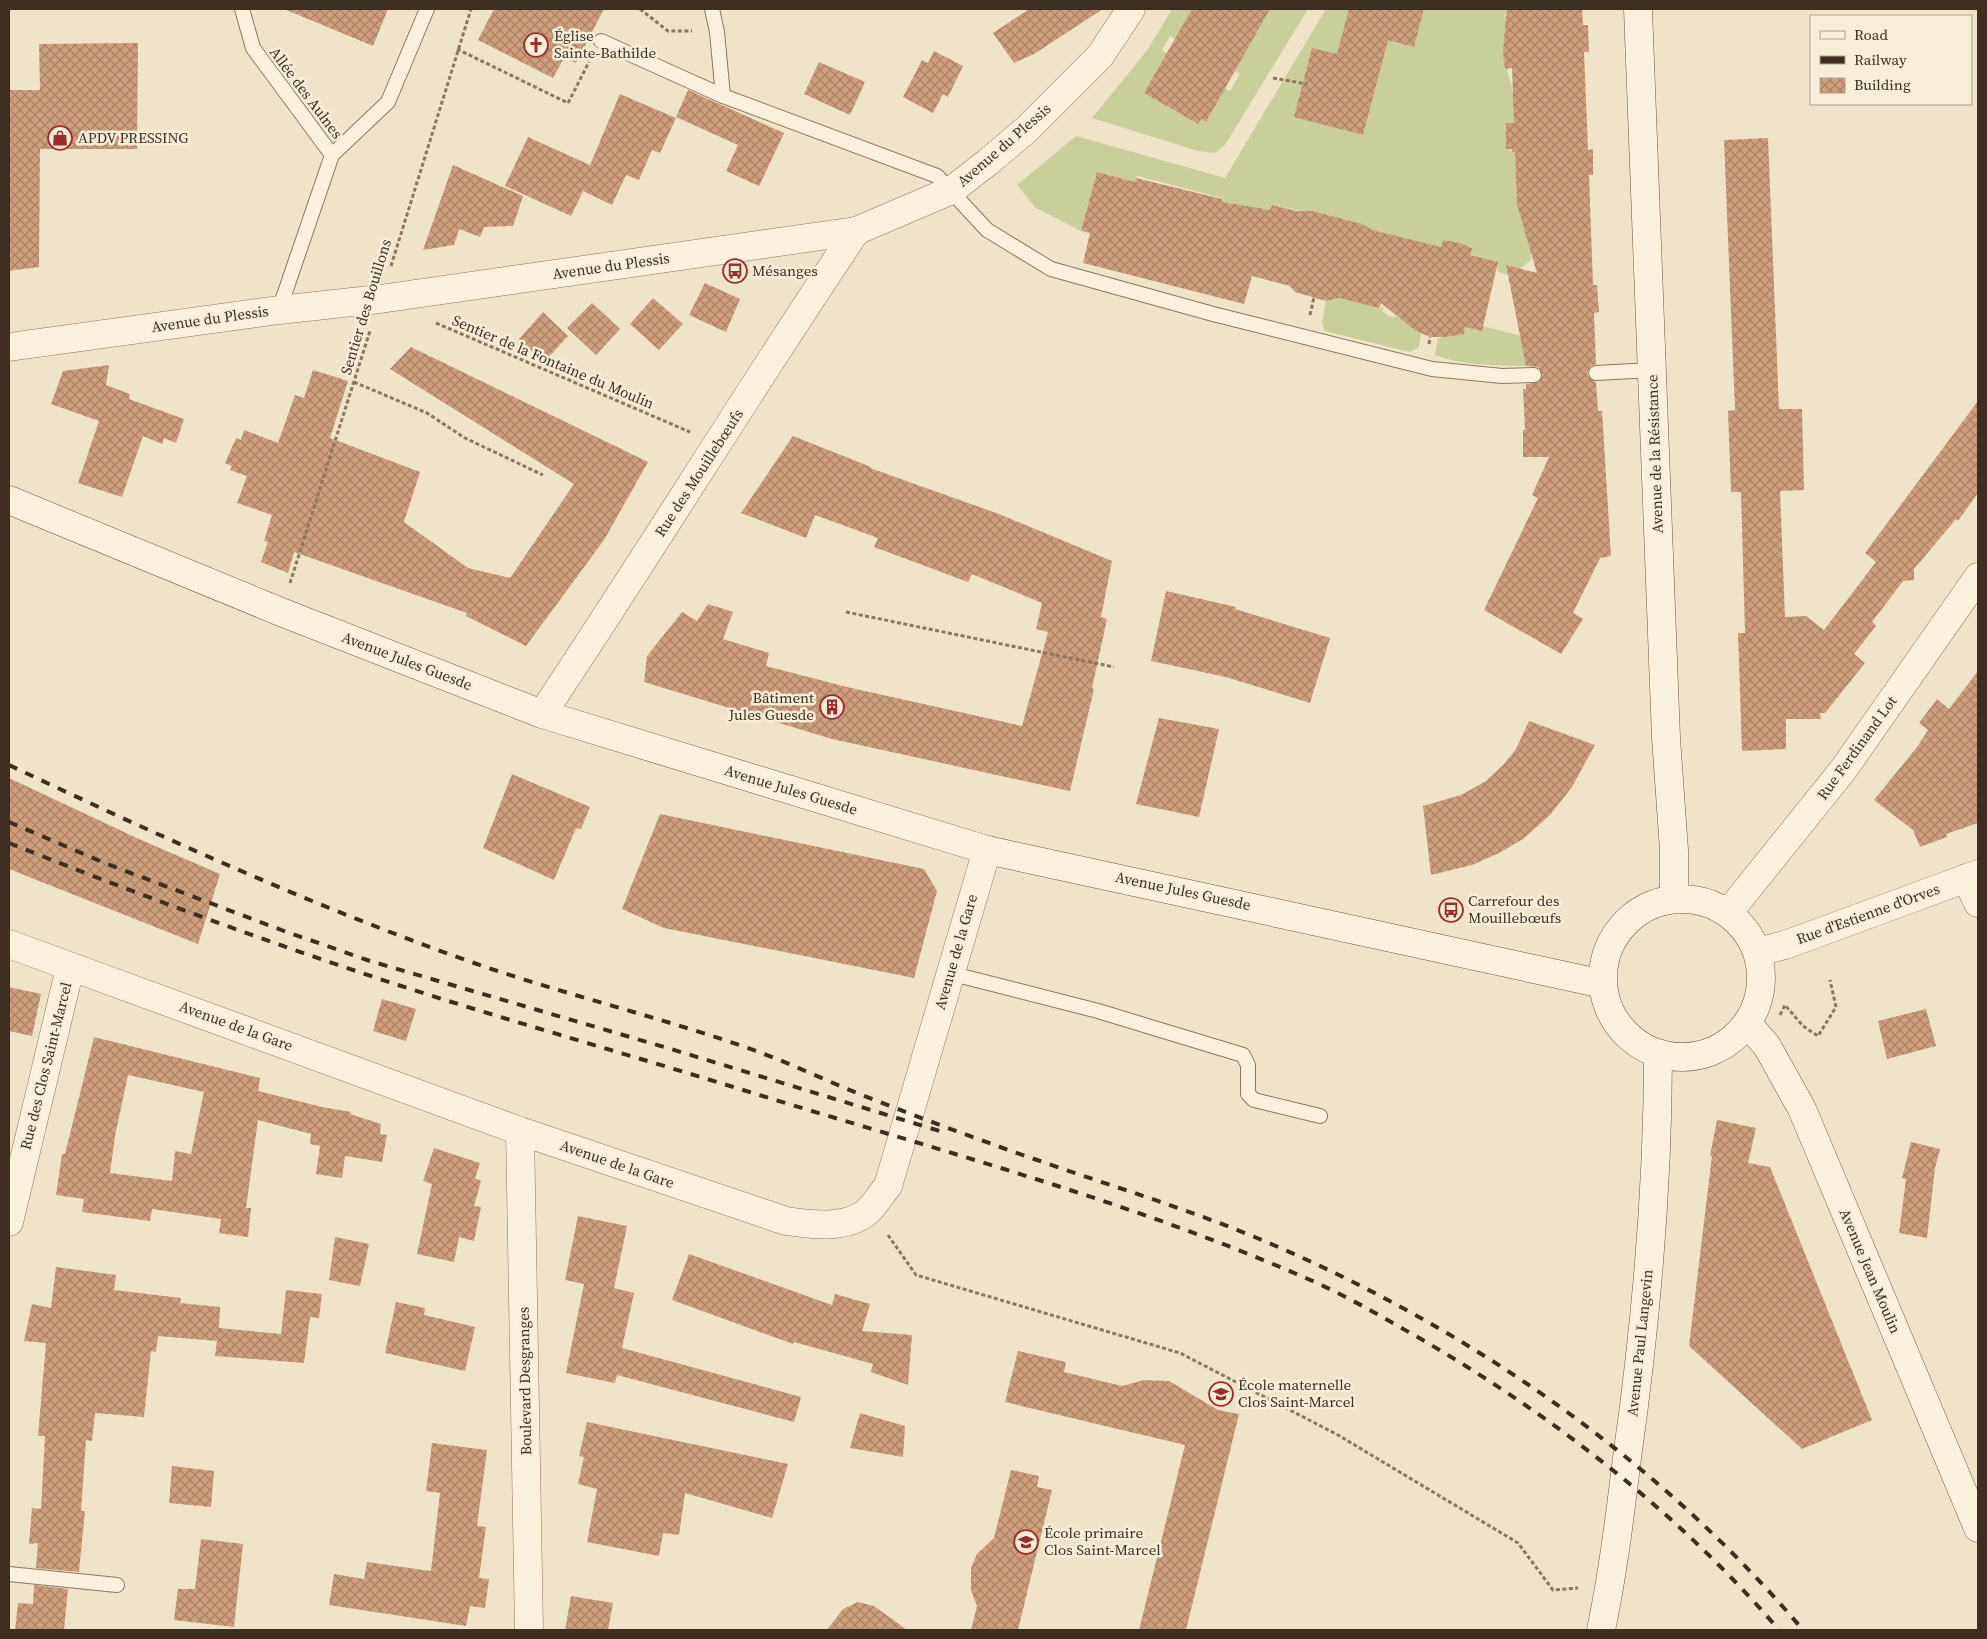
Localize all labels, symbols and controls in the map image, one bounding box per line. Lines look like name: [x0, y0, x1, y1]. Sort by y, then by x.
legend: [1810, 15, 1972, 105]
text: Road: [1854, 24, 1888, 45]
place label: Église Sainte-Bathilde: [554, 25, 657, 63]
church icon: Église Sainte-Bathilde: [523, 32, 549, 58]
street label: Allée des Aulnes: [265, 42, 348, 143]
text: Railway: [1854, 49, 1907, 70]
text: Building: [1854, 74, 1911, 95]
street label: Avenue du Plessis: [952, 98, 1055, 191]
shop icon: APDV PRESSING: [47, 125, 73, 151]
place label: APDV PRESSING: [78, 127, 189, 148]
street label: Sentier des Bouillons: [335, 236, 396, 377]
street label: Avenue du Plessis: [551, 247, 671, 284]
bus stop icon: Mésanges: [722, 258, 748, 284]
place label: Mésanges: [752, 260, 818, 281]
street label: Avenue du Plessis: [150, 300, 270, 337]
street label: Sentier de la Fontaine du Moulin: [449, 309, 657, 414]
street label: Avenue de la Résistance: [1641, 374, 1668, 534]
street label: Rue des Mouillebœufs: [649, 405, 748, 541]
street label: Avenue Jules Guesde: [339, 626, 476, 695]
place label: Bâtiment Jules Guesde: [728, 687, 814, 725]
street label: Rue Ferdinand Lot: [1812, 691, 1902, 804]
building icon: Bâtiment Jules Guesde: [819, 694, 845, 720]
street label: Avenue Jules Guesde: [722, 759, 860, 820]
street label: Avenue Jules Guesde: [1113, 866, 1253, 915]
street label: Rue d'Estienne d'Orves: [1793, 878, 1942, 949]
place label: Carrefour des Mouillebœufs: [1468, 890, 1561, 928]
street label: Avenue de la Gare: [929, 891, 982, 1012]
bus stop icon: Carrefour des Mouillebœufs: [1438, 897, 1464, 923]
street label: Rue des Clos Saint-Marcel: [15, 979, 77, 1152]
street label: Avenue de la Gare: [176, 995, 296, 1056]
street label: Avenue de la Gare: [557, 1134, 677, 1193]
street label: Avenue Jean Moulin: [1835, 1205, 1906, 1336]
street label: Avenue Paul Langevin: [1621, 1268, 1658, 1418]
street label: Boulevard Desgranges: [513, 1307, 536, 1455]
place label: École maternelle Clos Saint-Marcel: [1238, 1374, 1355, 1412]
school or university icon: École maternelle Clos Saint-Marcel: [1208, 1381, 1234, 1407]
place label: École primaire Clos Saint-Marcel: [1044, 1522, 1161, 1560]
school or university icon: École primaire Clos Saint-Marcel: [1013, 1529, 1039, 1555]

